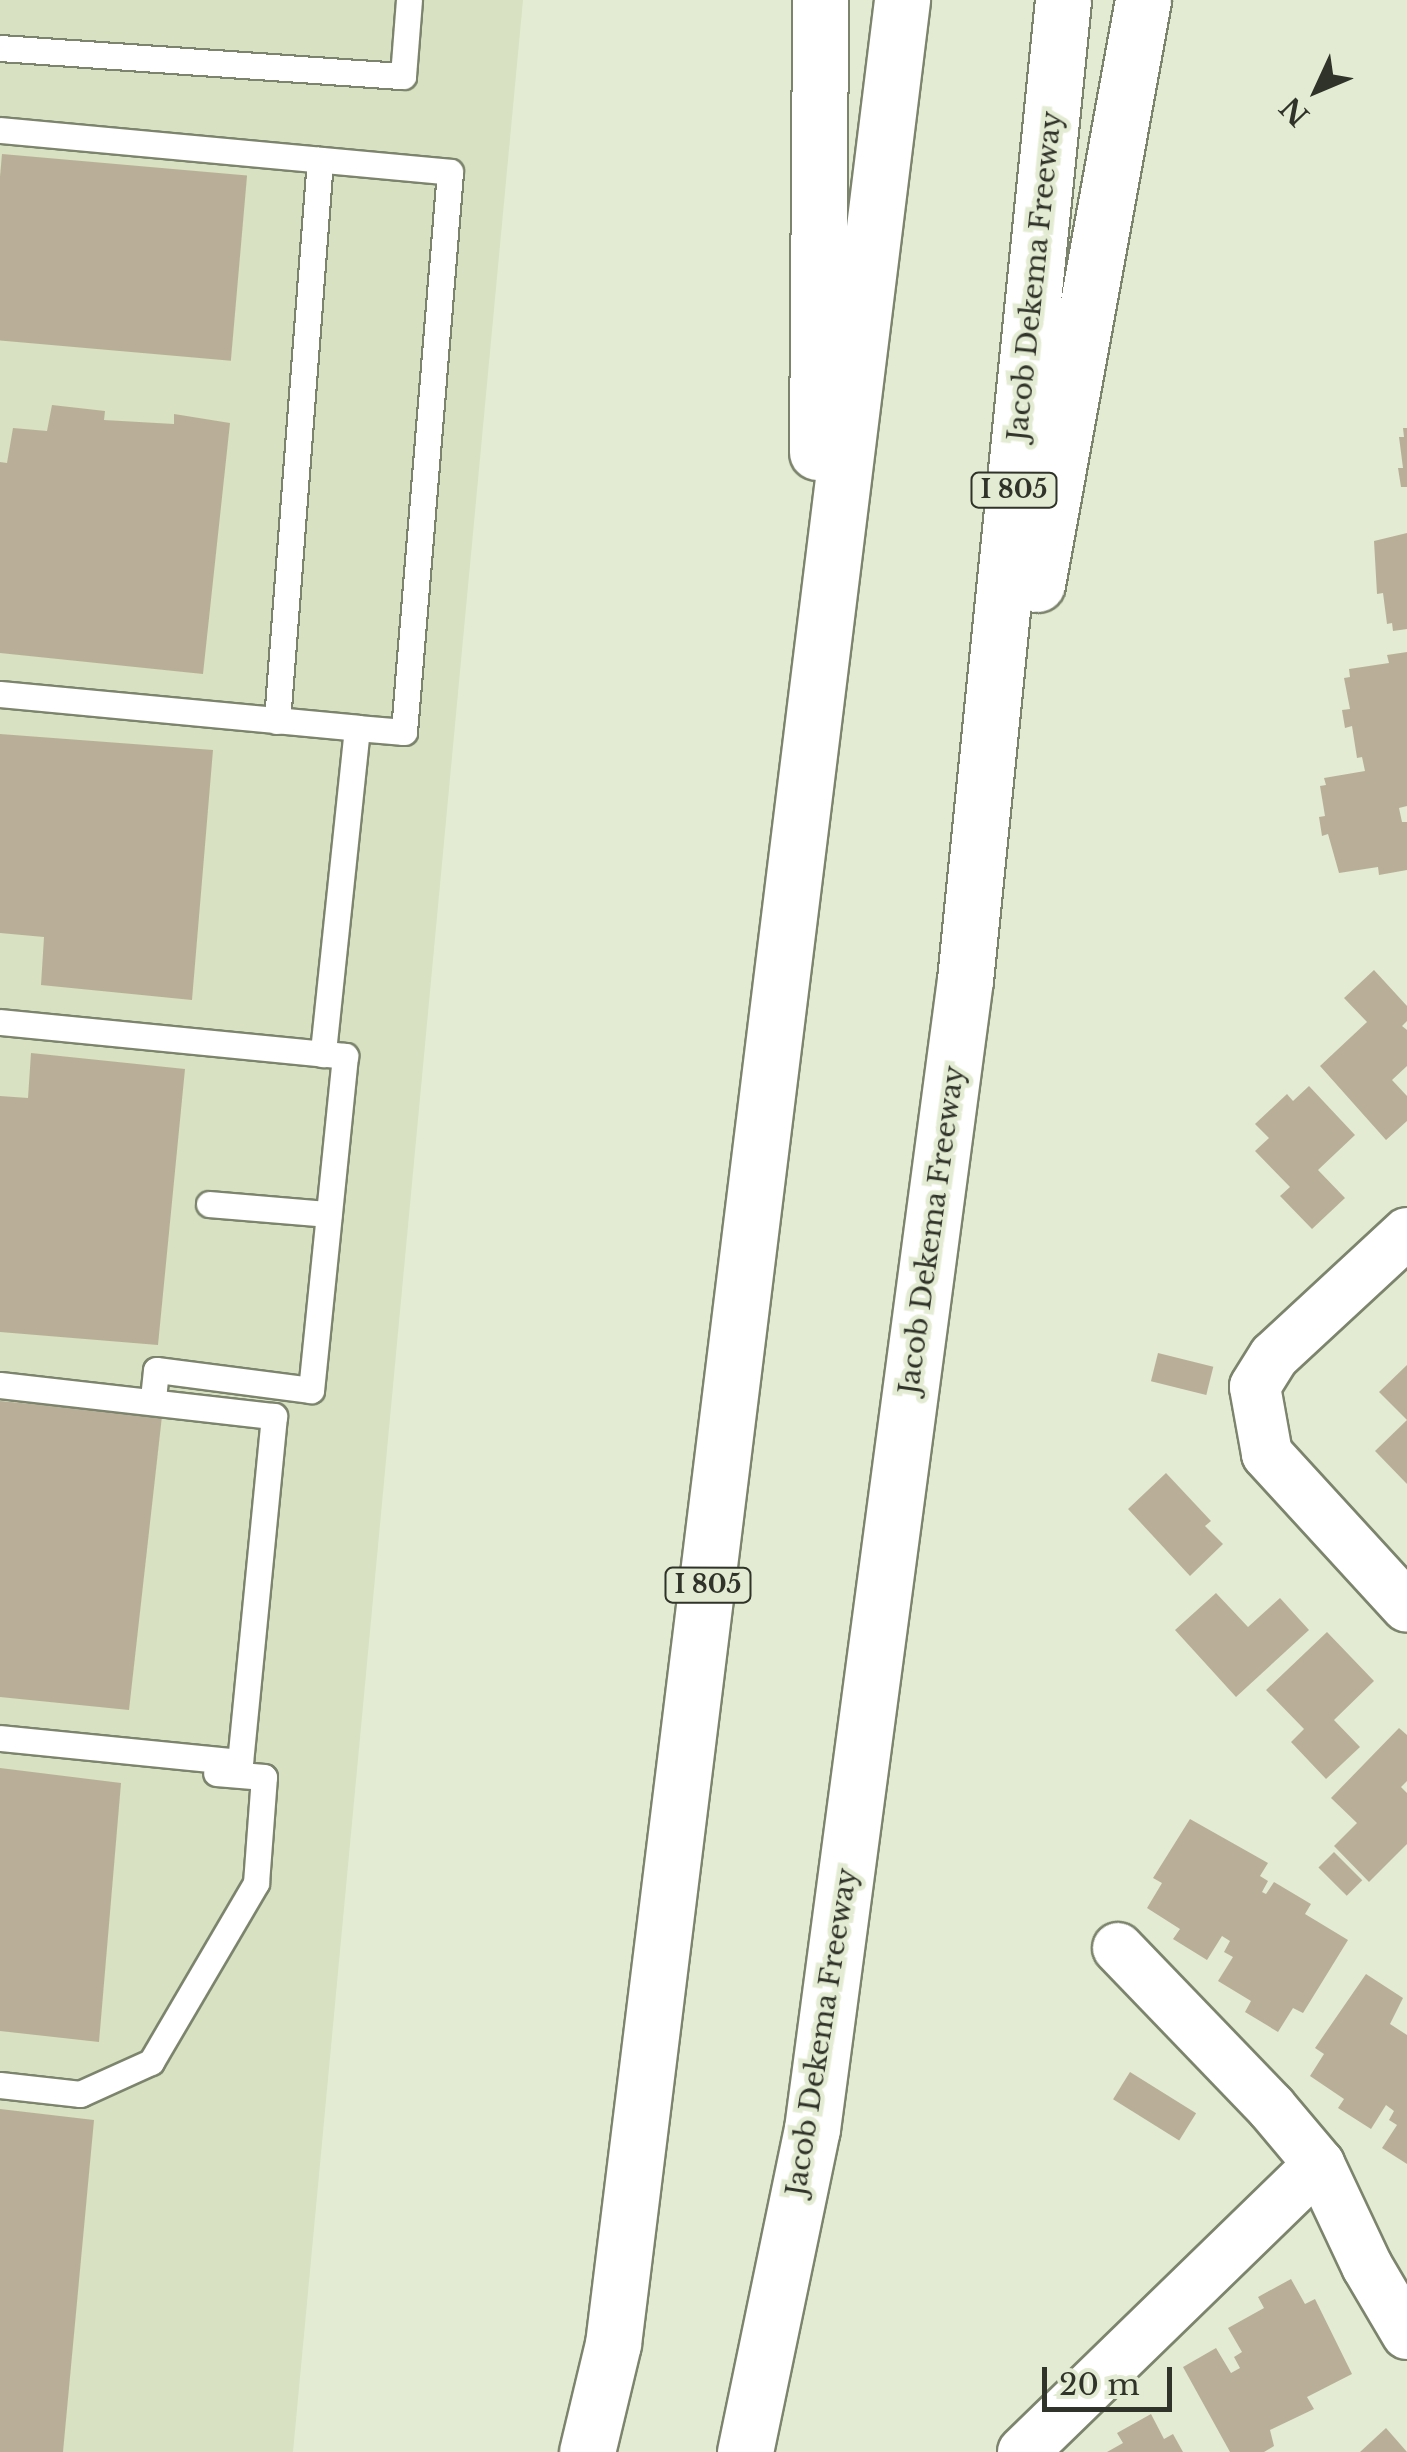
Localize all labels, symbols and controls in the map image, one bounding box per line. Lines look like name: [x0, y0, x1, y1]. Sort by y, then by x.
north arrow: [1267, 40, 1367, 140]
text: N: [1273, 90, 1317, 133]
street label: Jacob Dekema Freeway: [1001, 109, 1069, 443]
road number: I 805: [969, 470, 1059, 510]
street label: Jacob Dekema Freeway: [892, 1063, 972, 1397]
road number: I 805: [663, 1565, 753, 1605]
street label: Jacob Dekema Freeway: [779, 1866, 865, 2198]
scale bar: [1047, 2347, 1177, 2409]
text: 20 m: [1059, 2366, 1140, 2403]

